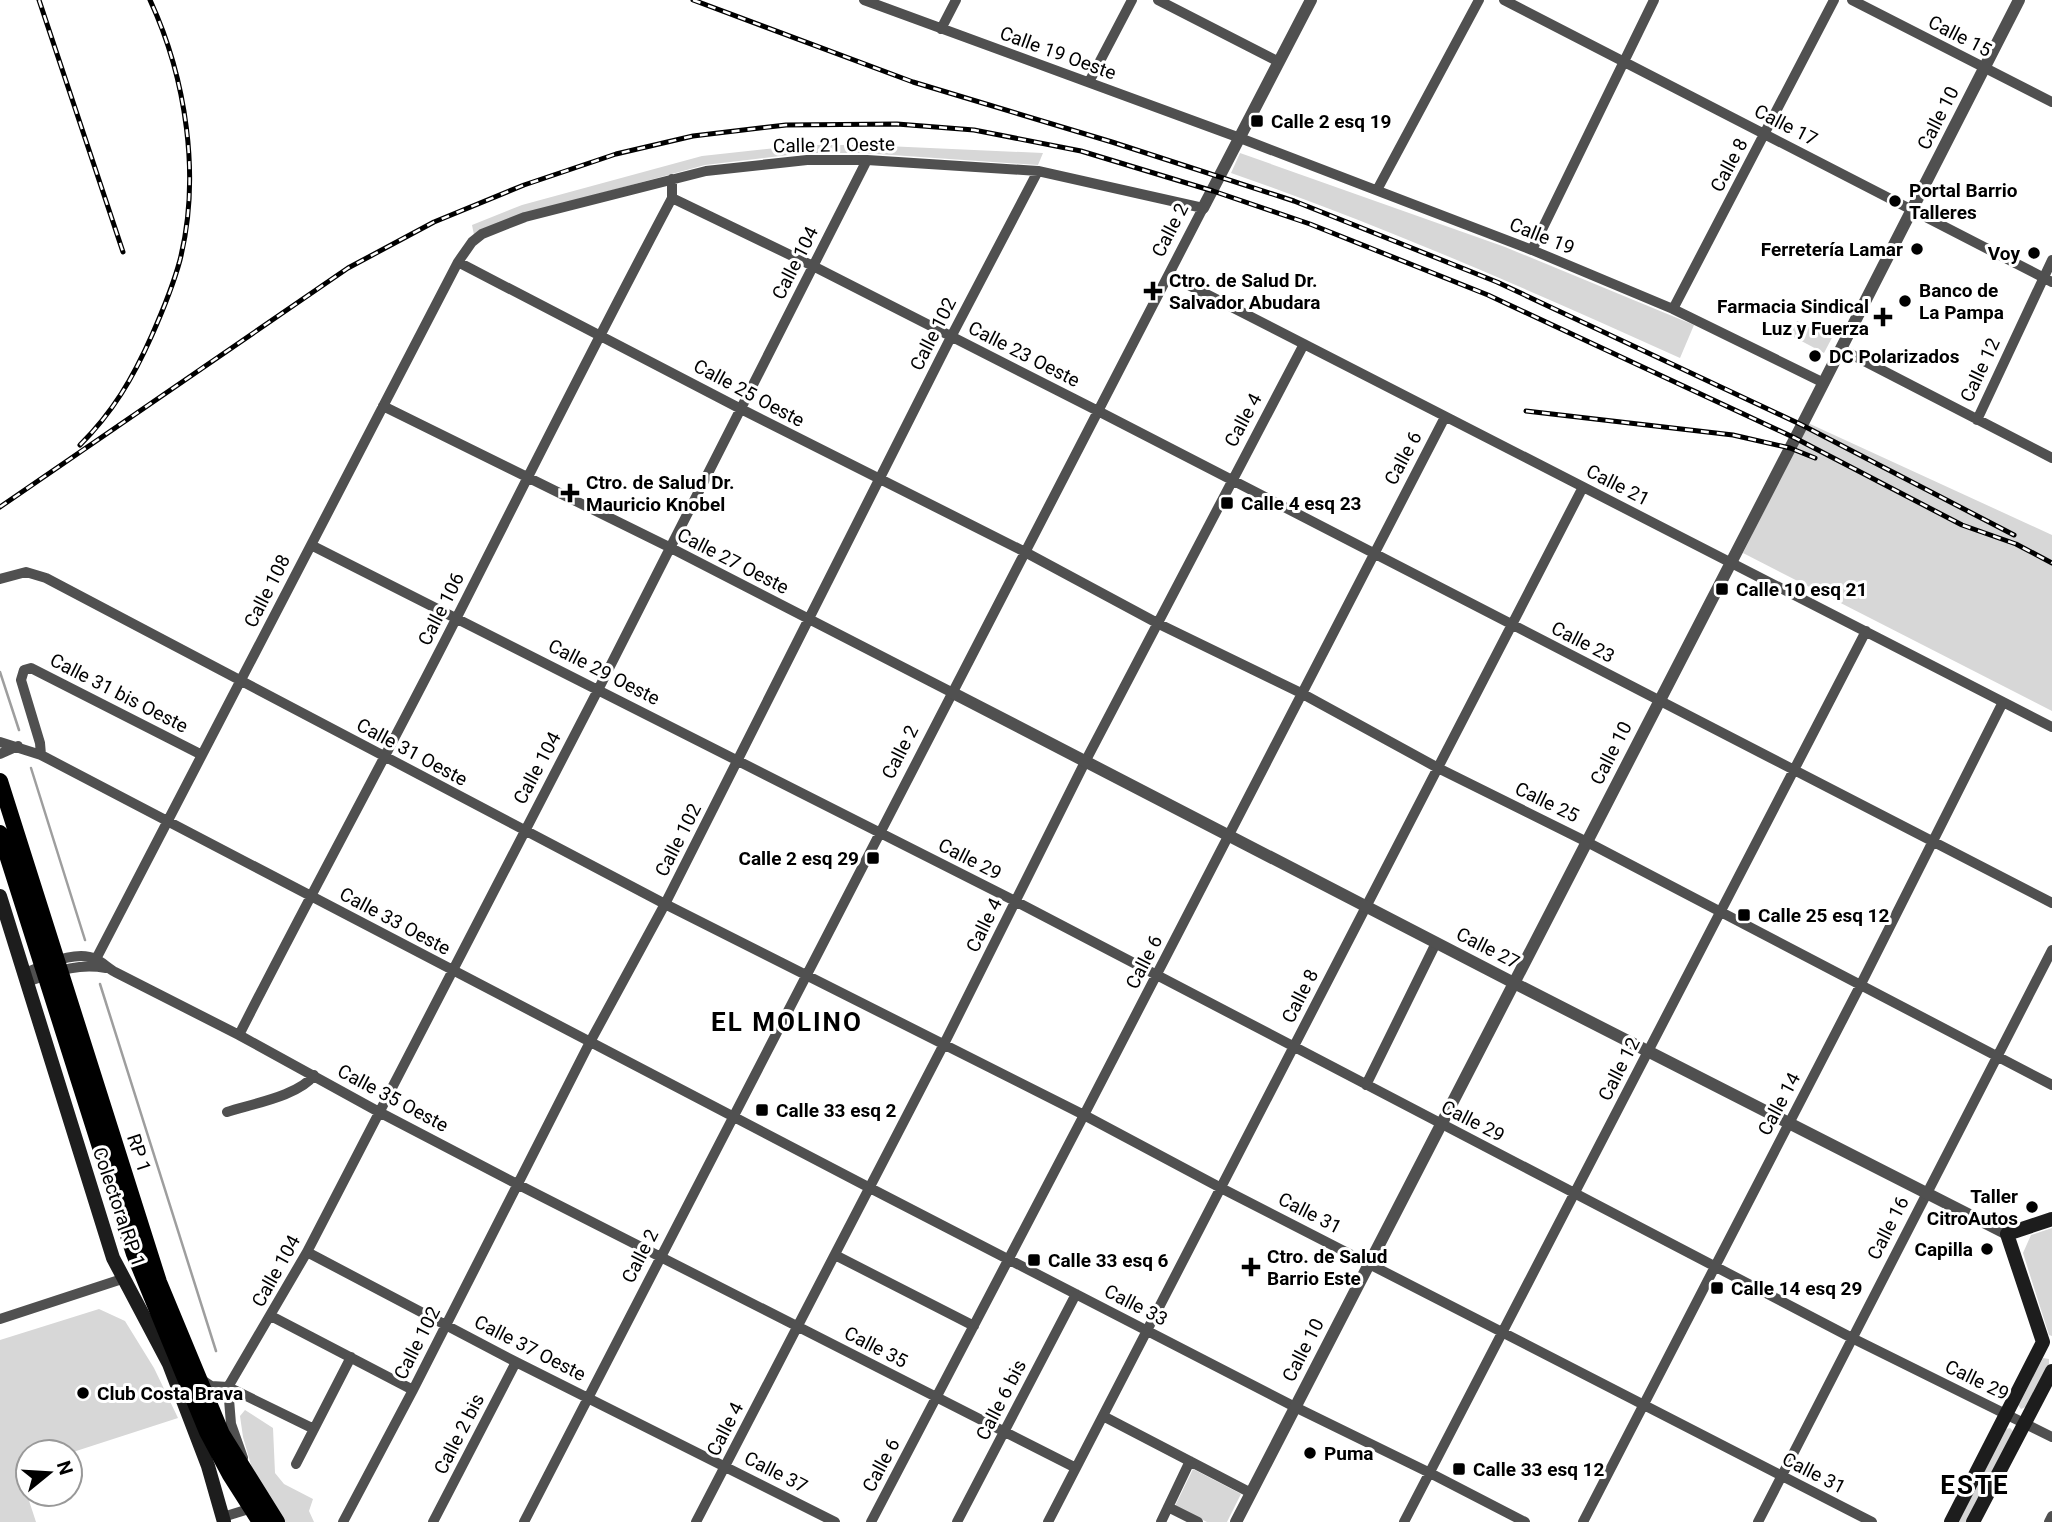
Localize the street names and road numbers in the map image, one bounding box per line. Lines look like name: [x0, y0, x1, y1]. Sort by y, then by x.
street label: Calle 15: [1924, 10, 1996, 62]
street label: Calle 19 Oeste: [997, 21, 1119, 85]
street label: Calle 10: [1912, 82, 1964, 154]
street label: Calle 17: [1750, 99, 1822, 151]
street label: Calle 21 Oeste: [773, 132, 895, 158]
street label: Calle 8: [1705, 134, 1753, 196]
street label: Calle 2: [1147, 199, 1193, 261]
street label: Calle 19: [1506, 213, 1578, 259]
street label: Calle 104: [767, 222, 823, 303]
street label: Calle 102: [905, 294, 961, 374]
street label: Calle 23 Oeste: [964, 316, 1084, 392]
street label: Calle 12: [1955, 334, 2005, 406]
street label: Calle 25 Oeste: [690, 354, 808, 432]
street label: Calle 4: [1219, 389, 1267, 451]
street label: Calle 6: [1379, 427, 1427, 489]
street label: Calle 21: [1582, 459, 1654, 511]
street label: Calle 27 Oeste: [673, 523, 793, 599]
street label: Calle 108: [239, 551, 295, 631]
street label: Calle 106: [413, 569, 469, 649]
street label: Calle 23: [1547, 616, 1619, 668]
street label: Calle 29 Oeste: [544, 634, 664, 710]
street label: Calle 31 bis Oeste: [46, 648, 192, 738]
street label: Calle 31 Oeste: [353, 713, 471, 791]
street label: Calle 10: [1585, 717, 1637, 789]
street label: Calle 2: [877, 721, 923, 783]
street label: Calle 104: [508, 728, 566, 808]
street label: Calle 25: [1511, 777, 1583, 827]
street label: Calle 102: [650, 800, 706, 880]
street label: Calle 29: [934, 833, 1006, 885]
street label: Calle 33 Oeste: [336, 882, 454, 960]
street label: Calle 4: [961, 894, 1007, 956]
street label: Calle 27: [1452, 922, 1524, 974]
street label: Calle 6: [1121, 931, 1167, 993]
street label: Calle 8: [1277, 965, 1323, 1027]
street label: Calle 12: [1593, 1033, 1645, 1105]
street label: Calle 35 Oeste: [334, 1059, 452, 1137]
street label: Calle 14: [1753, 1068, 1805, 1139]
street label: Calle 29: [1437, 1095, 1509, 1147]
street label: RP 1: [122, 1131, 156, 1175]
street label: Colectora RP 1: [88, 1144, 150, 1270]
street label: Calle 31: [1274, 1187, 1346, 1239]
street label: Calle 16: [1862, 1192, 1914, 1264]
street label: Calle 2: [617, 1225, 663, 1287]
street label: Calle 104: [247, 1231, 305, 1311]
street label: Calle 33: [1100, 1279, 1172, 1331]
street label: Calle 102: [389, 1303, 445, 1383]
street label: Calle 37 Oeste: [470, 1310, 590, 1386]
street label: Calle 10: [1277, 1314, 1329, 1386]
street label: Calle 35: [840, 1321, 912, 1373]
street label: Calle 29: [1941, 1355, 2013, 1405]
street label: Calle 6 bis: [971, 1356, 1031, 1444]
street label: Calle 2 bis: [429, 1390, 489, 1478]
street label: Calle 4: [702, 1398, 748, 1460]
street label: Calle 6: [857, 1434, 905, 1496]
street label: Calle 37: [740, 1446, 812, 1498]
street label: Calle 31: [1778, 1447, 1850, 1499]

